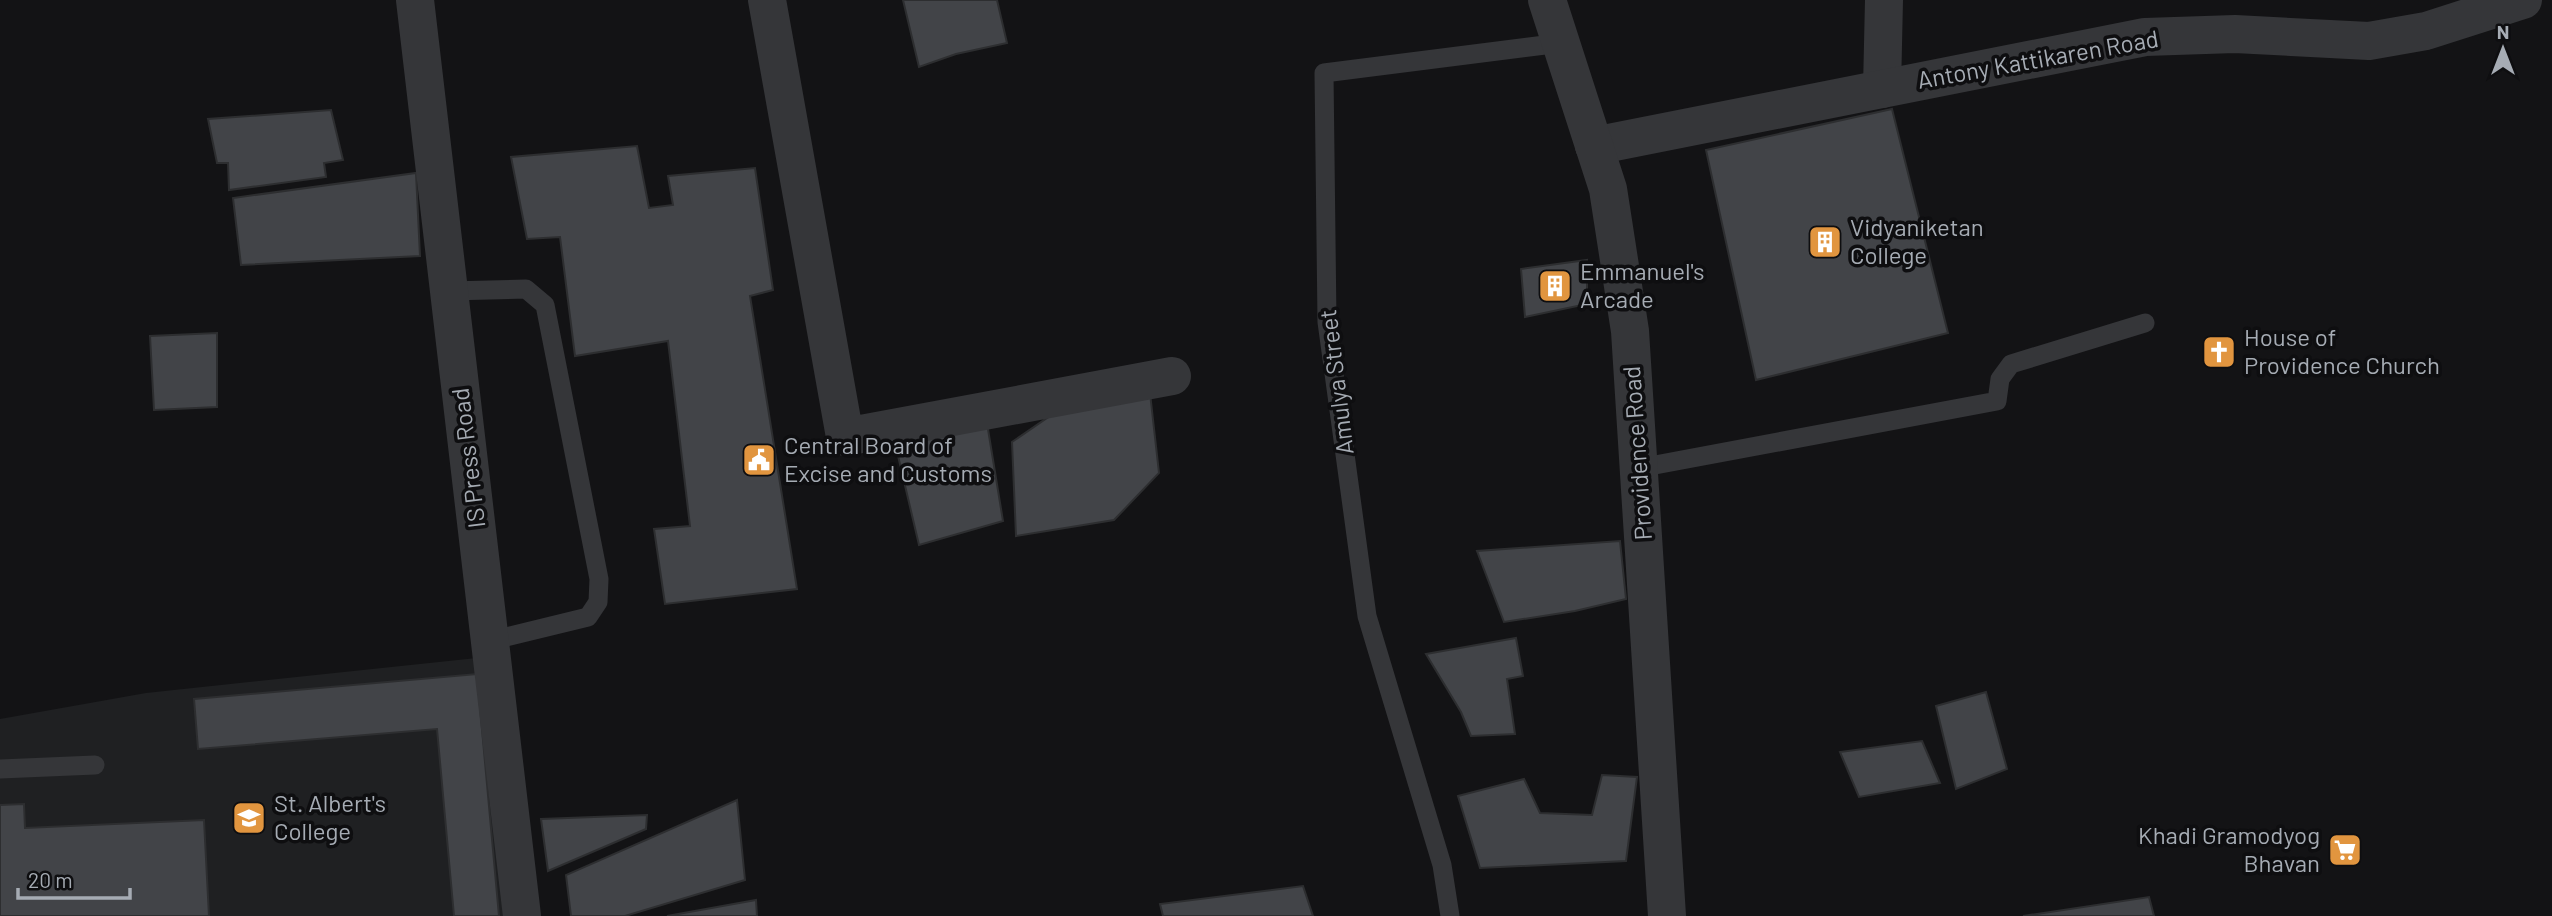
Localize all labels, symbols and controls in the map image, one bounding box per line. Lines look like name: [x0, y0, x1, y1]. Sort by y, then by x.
north arrow: [2468, 14, 2538, 84]
text: N: [2497, 20, 2509, 43]
street label: Antony Kattikaren Road: [1915, 23, 2161, 94]
place label: Vidyaniketan College: [1850, 212, 1984, 269]
building icon: Vidyaniketan College: [1806, 223, 1844, 261]
place label: Emmanuel's Arcade: [1580, 256, 1705, 313]
building icon: Emmanuel's Arcade: [1536, 267, 1574, 305]
street label: Amulya Street: [1312, 308, 1359, 456]
place label: House of Providence Church: [2244, 322, 2440, 379]
church icon: House of Providence Church: [2200, 333, 2238, 371]
street label: Providence Road: [1616, 365, 1657, 541]
street label: IS Press Road: [445, 386, 490, 530]
place label: Central Board of Excise and Customs: [784, 430, 992, 487]
public building icon: Central Board of Excise and Customs: [740, 441, 778, 479]
place label: St. Albert's College: [274, 788, 386, 845]
school or university icon: St. Albert's College: [230, 799, 268, 837]
place label: Khadi Gramodyog Bhavan: [2138, 820, 2320, 877]
supermarket icon: Khadi Gramodyog Bhavan: [2326, 831, 2364, 869]
scale bar: [18, 856, 130, 900]
text: 20 m: [28, 867, 73, 892]

